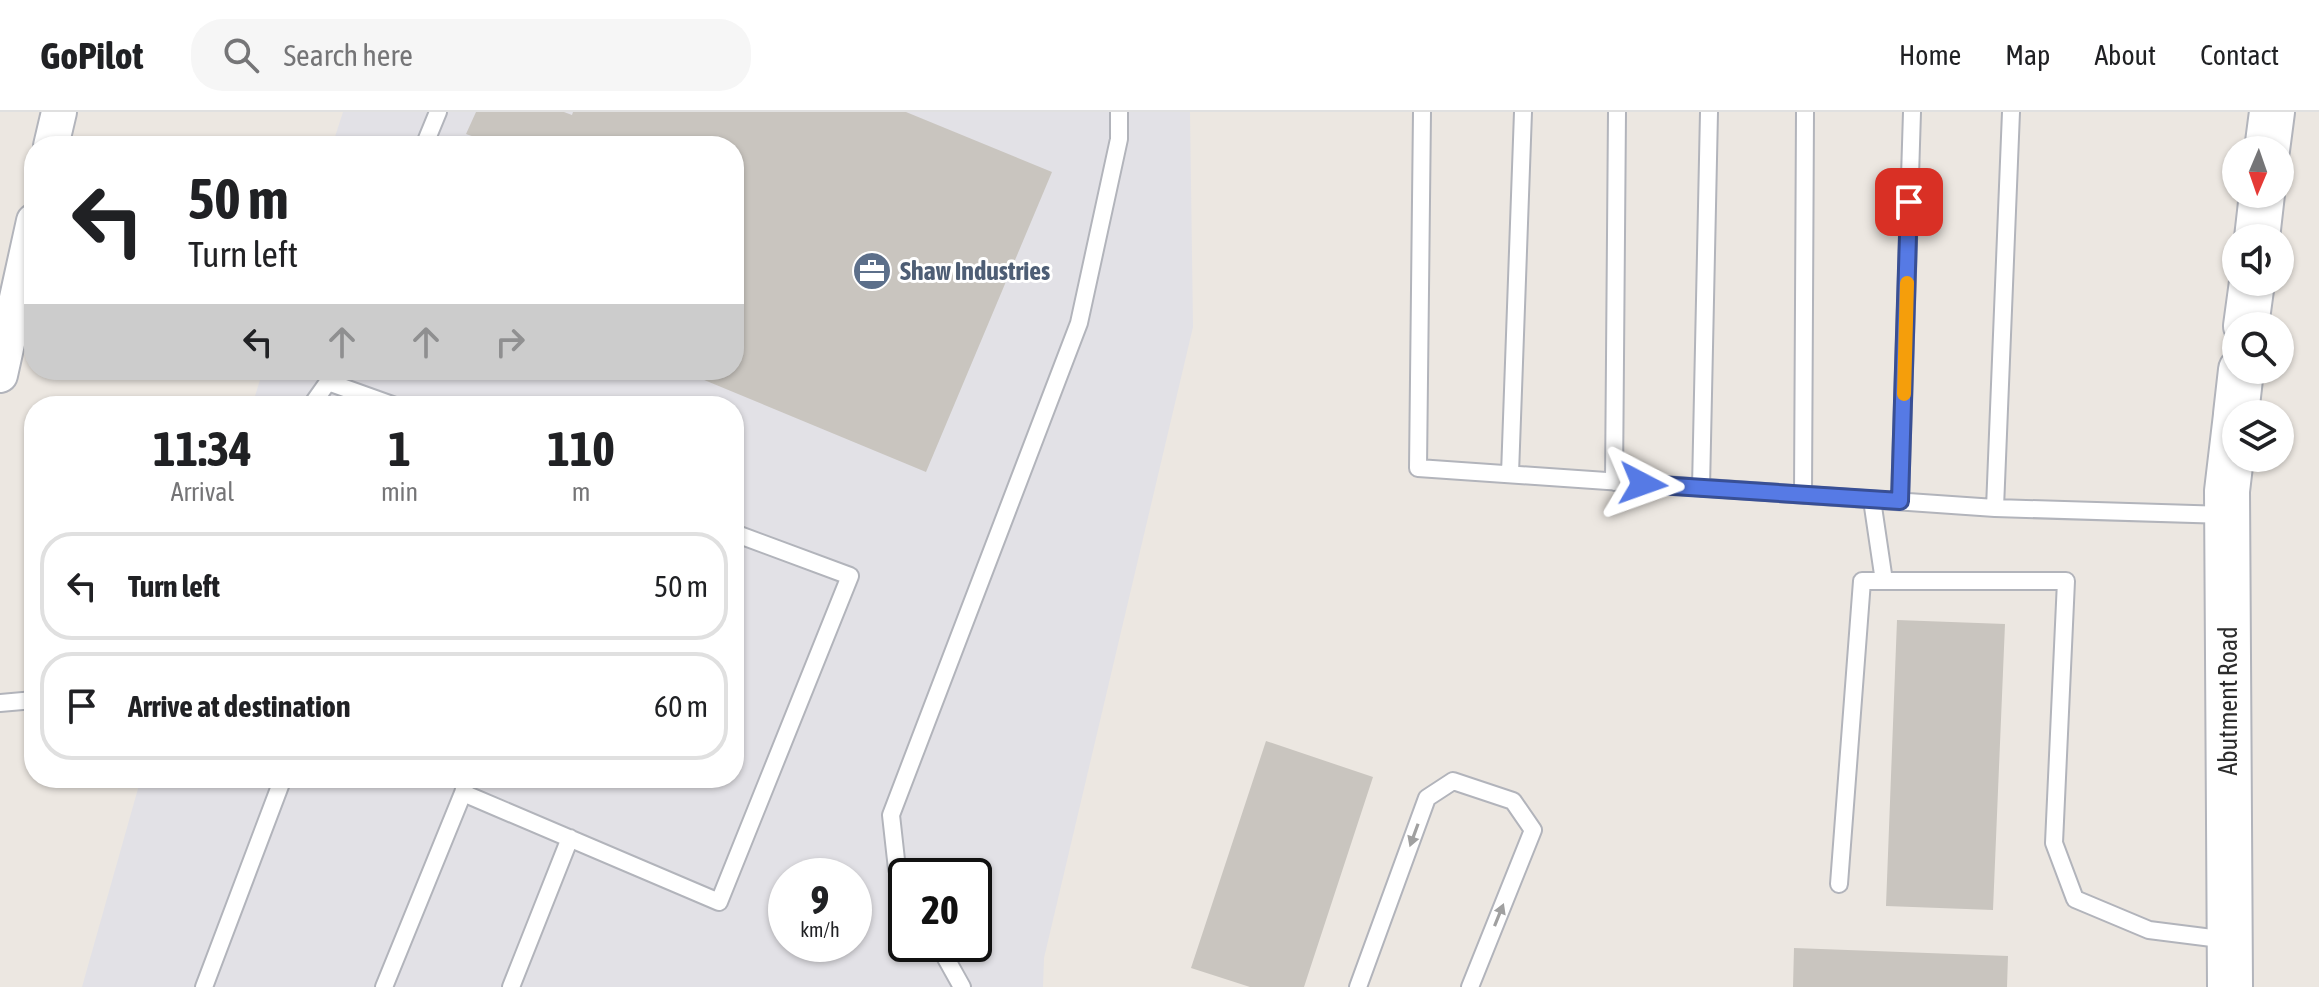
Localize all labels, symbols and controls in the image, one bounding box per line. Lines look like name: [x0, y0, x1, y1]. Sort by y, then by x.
search box: [191, 19, 751, 91]
icon: search: [219, 33, 263, 77]
text: GoPilot: [40, 34, 143, 77]
text: Search here: [283, 38, 413, 72]
text: Home: [1899, 39, 1961, 71]
text: Map: [2005, 39, 2050, 71]
text: About: [2094, 39, 2156, 71]
text: Contact: [2200, 39, 2279, 71]
north arrow: [2222, 136, 2294, 208]
map controls: [2222, 136, 2294, 472]
text: 50 m: [188, 167, 289, 231]
icon: left: [56, 168, 160, 272]
pin: [1875, 168, 1943, 236]
icon: arrive: [1887, 180, 1931, 224]
button: sound: [2222, 224, 2294, 296]
text: Turn left: [188, 233, 298, 275]
office icon: Shaw Industries: [851, 250, 893, 292]
place label: Shaw Industries: [900, 256, 1050, 286]
button: search: [2222, 312, 2294, 384]
icon: left: [236, 320, 280, 364]
icon: ahead: [320, 320, 364, 364]
icon: ahead: [404, 320, 448, 364]
icon: right: [488, 320, 532, 364]
button: layers: [2222, 400, 2294, 472]
text: 11:34: [153, 421, 252, 476]
text: 1: [388, 421, 411, 476]
text: 110: [547, 421, 615, 476]
position arrow: [1601, 442, 1685, 526]
text: Arrival: [171, 477, 234, 507]
text: min: [381, 477, 418, 507]
text: m: [572, 477, 590, 507]
icon: left: [60, 564, 104, 608]
text: Turn left: [128, 569, 220, 603]
text: 50 m: [654, 569, 708, 603]
street label: Abutment Road: [2213, 627, 2243, 775]
icon: arrive: [60, 684, 104, 728]
text: Arrive at destination: [128, 689, 350, 723]
text: 60 m: [654, 689, 708, 723]
one-way arrow: [1407, 823, 1420, 847]
speed limit sign: 20: [888, 858, 992, 962]
text: 9: [811, 877, 829, 922]
one-way arrow: [1493, 903, 1506, 927]
text: km/h: [800, 918, 840, 941]

